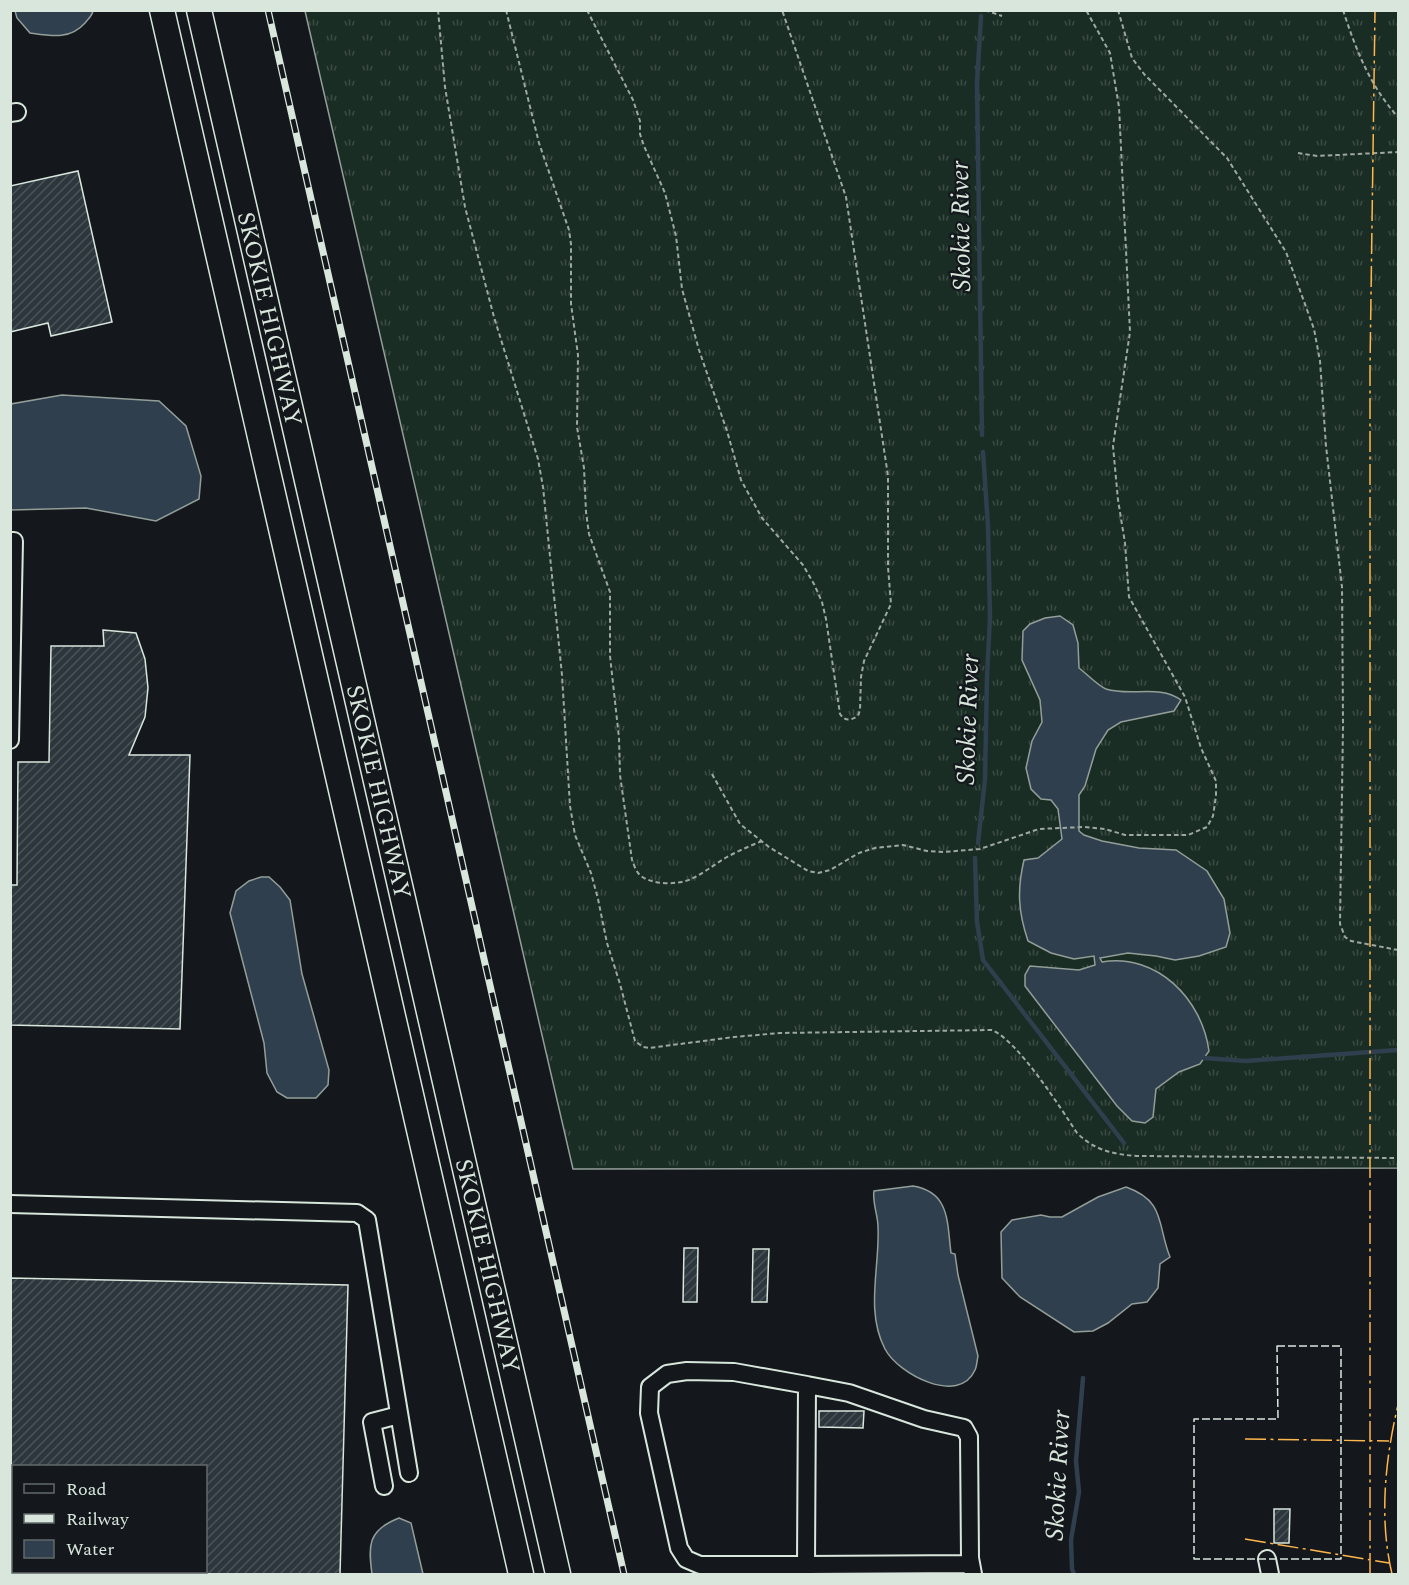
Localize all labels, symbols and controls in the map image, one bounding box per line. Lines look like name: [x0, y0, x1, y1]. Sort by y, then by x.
water label: Skokie River: [940, 159, 982, 292]
street label: SKOKIE HIGHWAY: [227, 208, 311, 430]
water label: Skokie River: [946, 652, 990, 785]
street label: SKOKIE HIGHWAY: [336, 681, 420, 903]
street label: SKOKIE HIGHWAY: [445, 1155, 529, 1377]
water label: Skokie River: [1035, 1408, 1081, 1541]
legend: [12, 1465, 207, 1573]
text: Road: [66, 1476, 107, 1503]
text: Railway: [66, 1506, 130, 1533]
text: Water: [66, 1536, 114, 1563]

